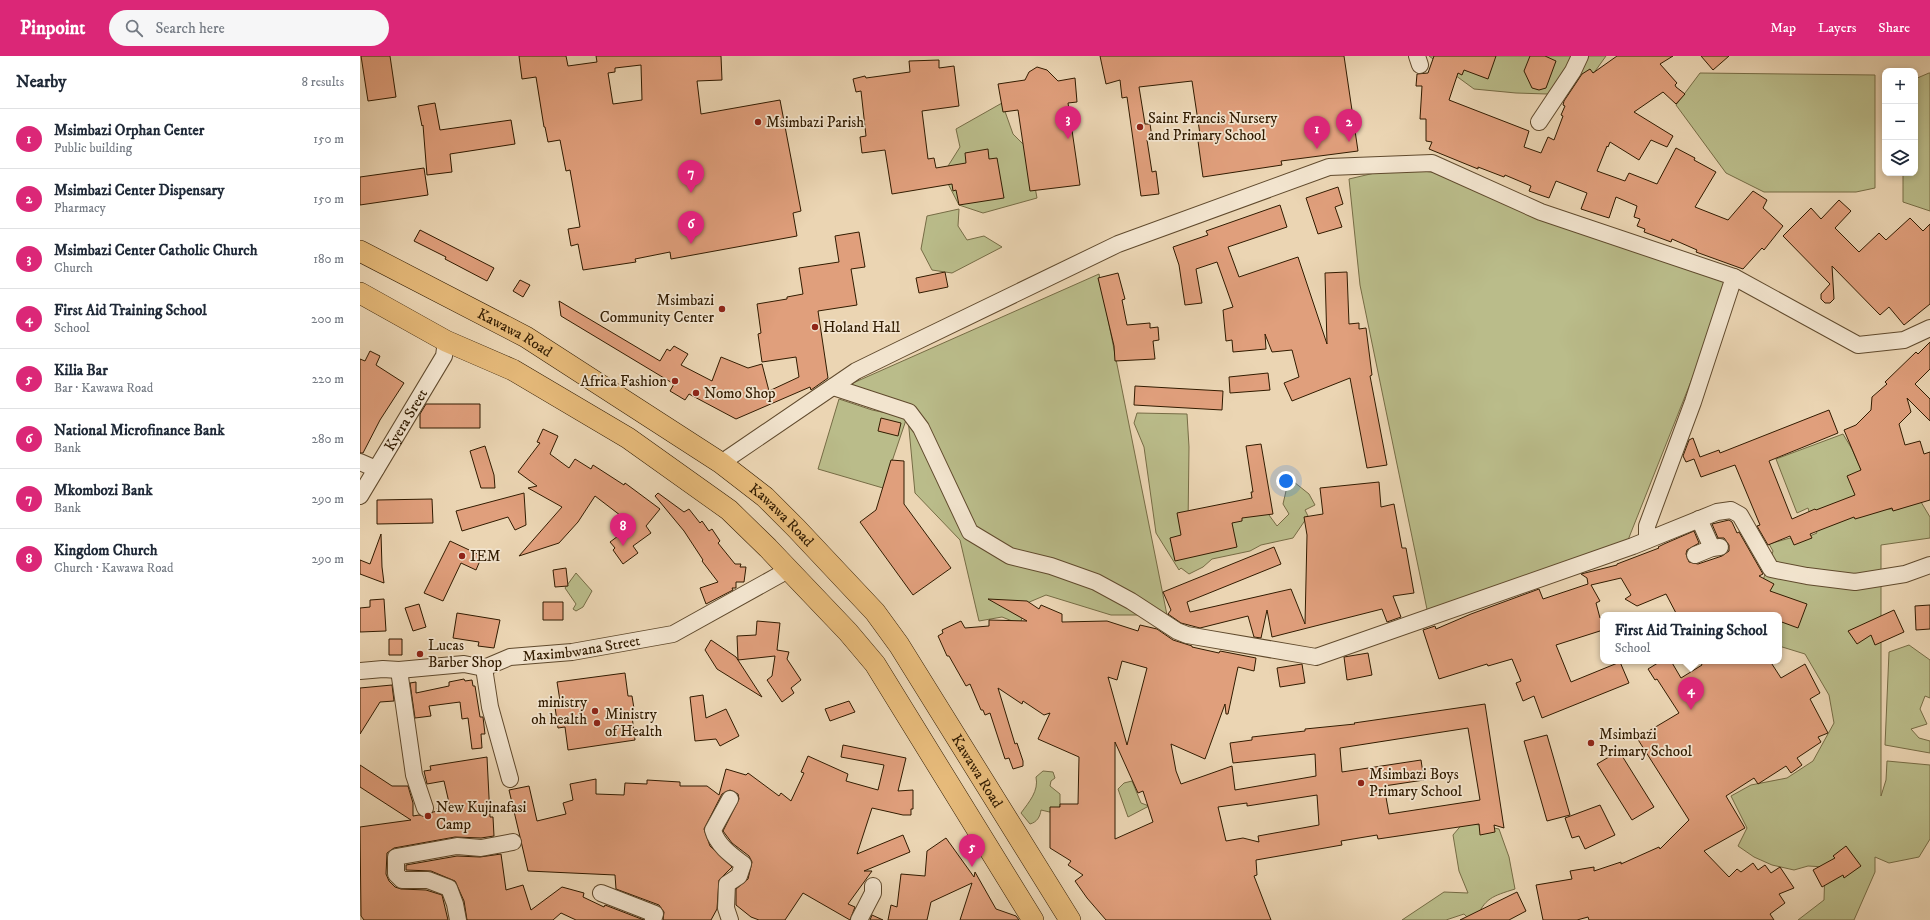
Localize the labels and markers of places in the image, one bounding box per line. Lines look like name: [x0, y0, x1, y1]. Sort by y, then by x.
pin: 3: [1055, 106, 1081, 139]
place label: Saint Francis Nursery and Primary School: [1148, 109, 1278, 145]
pin: 2: [1336, 109, 1362, 142]
place label: Msimbazi Parish: [766, 113, 864, 132]
pin: 1: [1304, 116, 1330, 149]
marker: Msimbazi Parish: [753, 117, 763, 127]
marker: Saint Francis Nursery and Primary School: [1135, 122, 1145, 132]
pin: 7: [678, 160, 704, 193]
pin: 6: [678, 211, 704, 244]
place label: Msimbazi Community Center: [600, 291, 714, 327]
marker: Msimbazi Community Center: [717, 304, 727, 314]
place label: Holand Hall: [823, 318, 900, 337]
marker: Holand Hall: [810, 322, 820, 332]
place label: Africa Fashion: [580, 372, 667, 391]
marker: Africa Fashion: [670, 376, 680, 386]
place label: Nomo Shop: [704, 384, 776, 403]
marker: Nomo Shop: [691, 388, 701, 398]
pin: 8: [610, 513, 636, 546]
place label: IEM: [470, 547, 501, 566]
marker: IEM: [457, 551, 467, 561]
place label: Lucas Barber Shop: [428, 636, 502, 672]
marker: Lucas Barber Shop: [415, 649, 425, 659]
pin: 4: [1678, 677, 1704, 710]
place label: ministry oh health: [531, 693, 588, 729]
place label: Ministry of Health: [605, 705, 662, 741]
marker: ministry oh health: [590, 706, 600, 716]
marker: Ministry of Health: [592, 718, 602, 728]
place label: Msimbazi Primary School: [1599, 725, 1692, 761]
marker: Msimbazi Primary School: [1586, 738, 1596, 748]
place label: Msimbazi Boys Primary School: [1369, 765, 1462, 801]
marker: Msimbazi Boys Primary School: [1356, 778, 1366, 788]
place label: New Kujinafasi Camp: [436, 798, 526, 834]
marker: New Kujinafasi Camp: [423, 811, 433, 821]
pin: 5: [959, 834, 985, 867]

